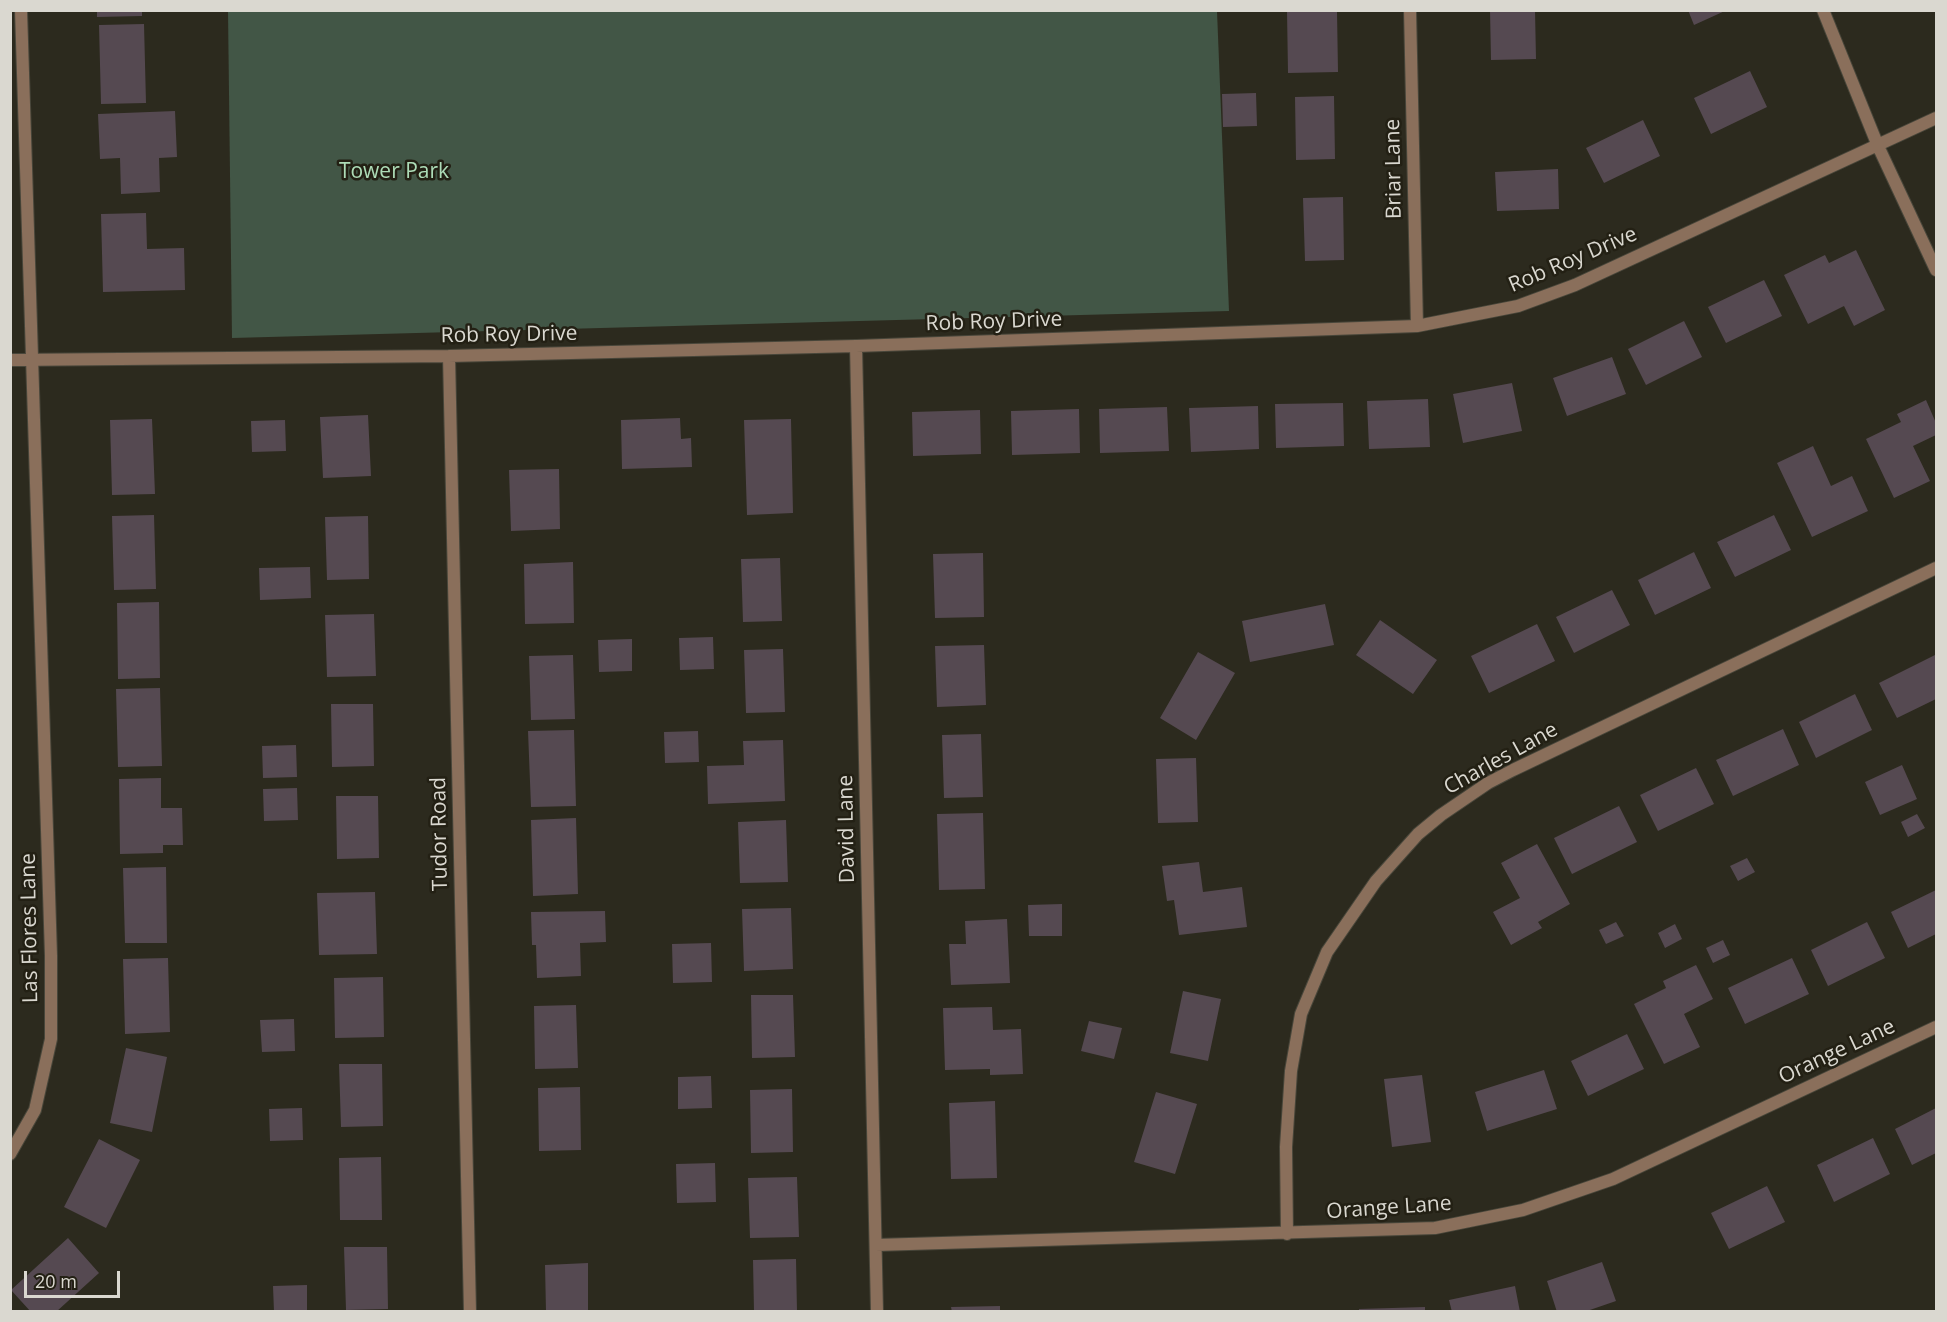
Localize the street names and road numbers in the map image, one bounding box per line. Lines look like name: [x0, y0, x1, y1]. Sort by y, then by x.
street label: Briar Lane: [1381, 119, 1407, 219]
street label: Rob Roy Drive: [1505, 222, 1641, 298]
street label: Rob Roy Drive: [925, 307, 1063, 337]
street label: Rob Roy Drive: [440, 321, 578, 349]
street label: Charles Lane: [1440, 717, 1562, 801]
street label: David Lane: [833, 775, 861, 883]
street label: Tudor Road: [426, 777, 454, 891]
street label: Las Flores Lane: [16, 853, 44, 1003]
street label: Orange Lane: [1775, 1014, 1899, 1090]
street label: Orange Lane: [1326, 1191, 1452, 1225]

